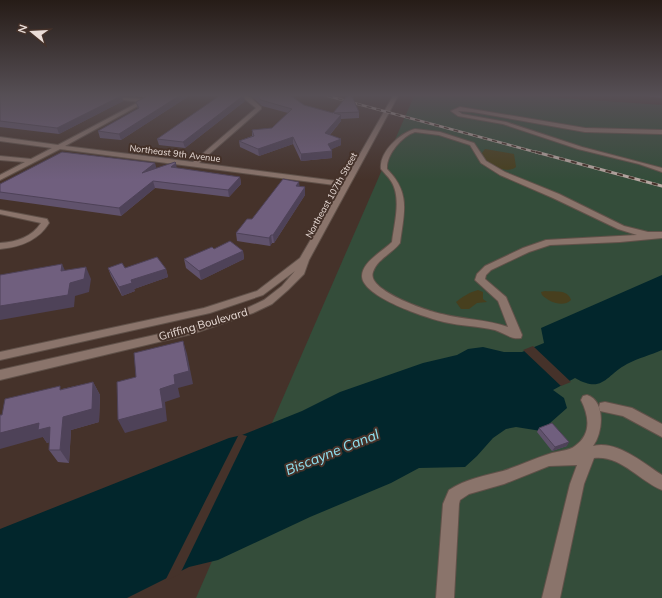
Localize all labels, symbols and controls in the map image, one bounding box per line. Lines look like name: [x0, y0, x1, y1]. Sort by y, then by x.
north arrow: [12, 12, 52, 52]
text: N: [15, 23, 30, 35]
street label: Northeast 9th Avenue: [129, 142, 221, 164]
street label: Northeast 107th Street: [303, 150, 359, 240]
street label: Griffing Boulevard: [157, 305, 249, 343]
water label: Biscayne Canal: [282, 425, 382, 479]

